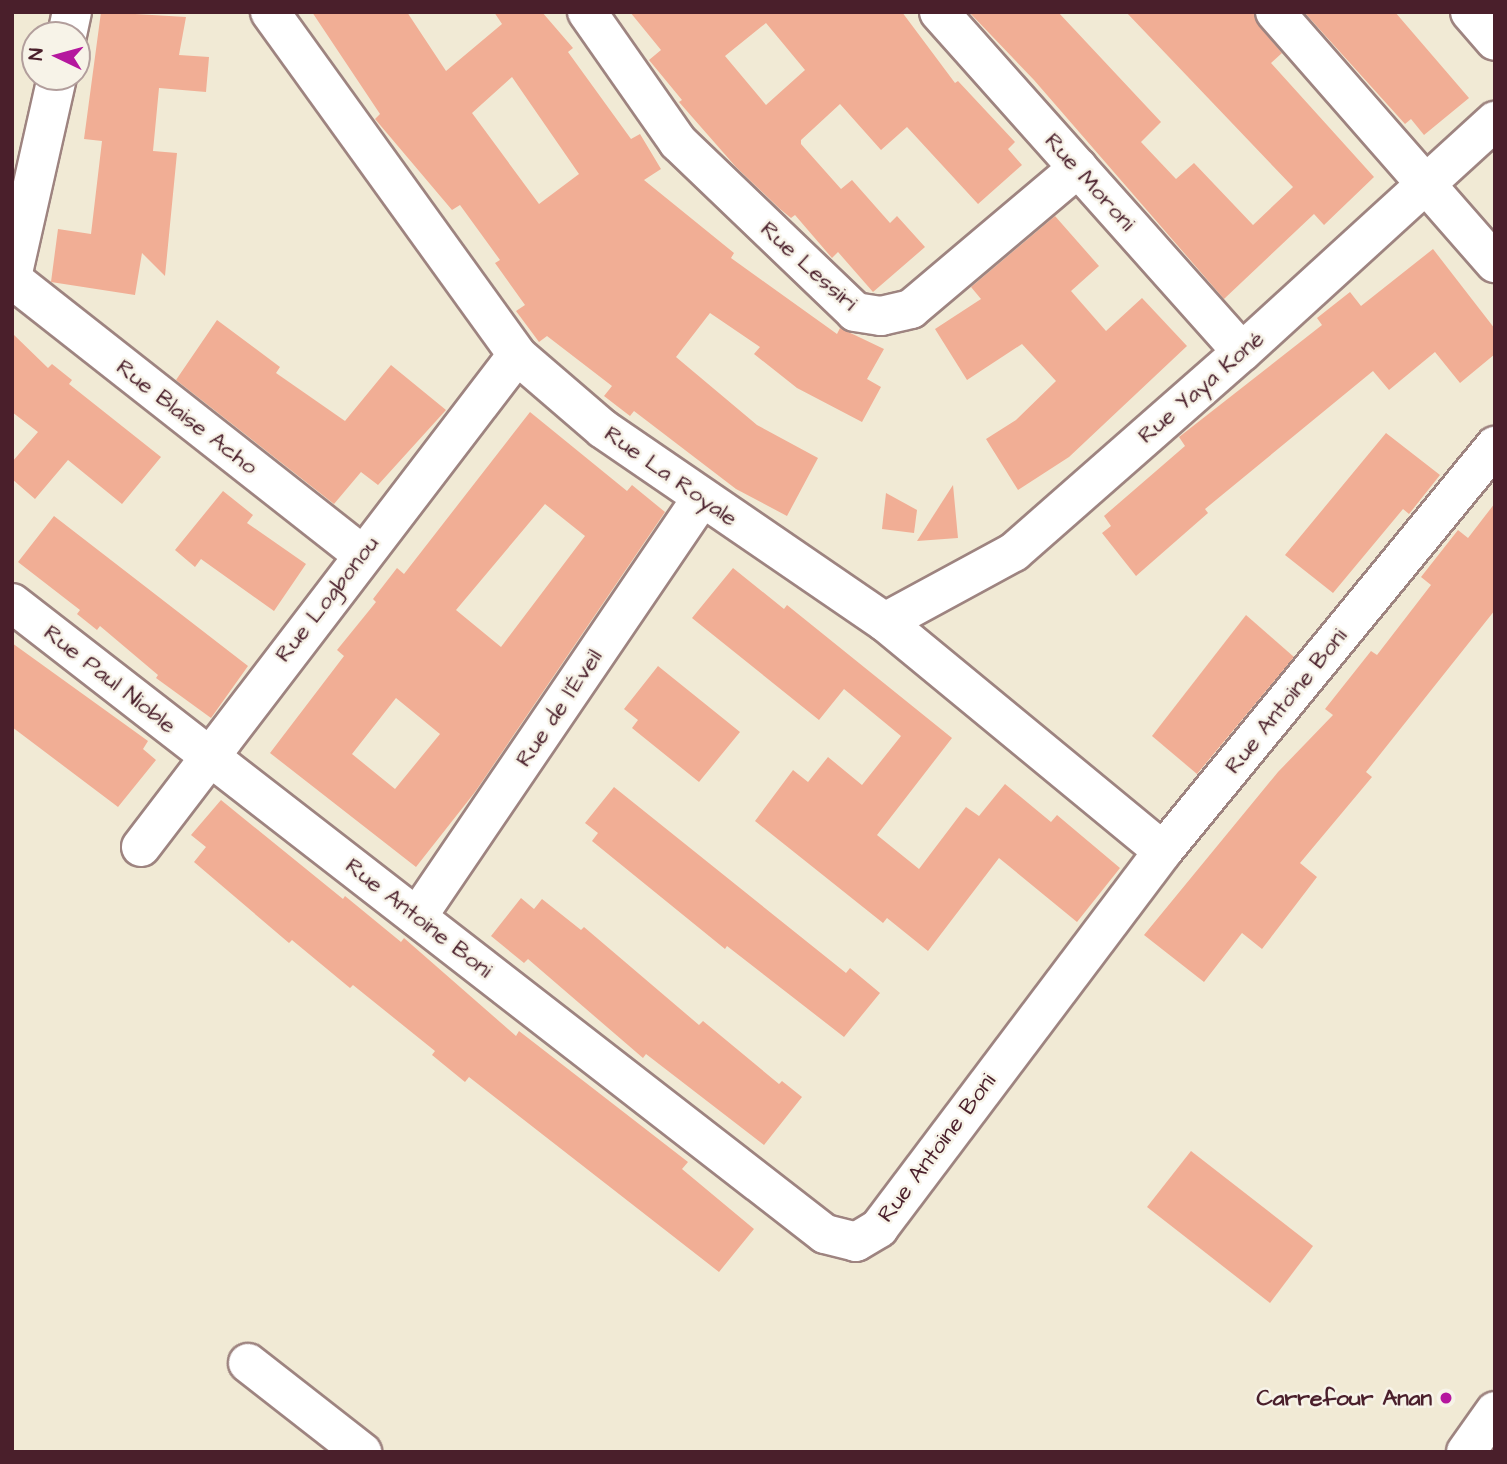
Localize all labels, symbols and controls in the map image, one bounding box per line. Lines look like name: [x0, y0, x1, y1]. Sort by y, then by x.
north arrow: [21, 21, 91, 91]
text: N: [23, 47, 51, 61]
street label: Rue Moroni: [1039, 127, 1141, 237]
street label: Rue Lessiri: [755, 215, 863, 317]
street label: Rue Yaya Koné: [1132, 325, 1270, 449]
street label: Rue Blaise Acho: [111, 353, 263, 481]
street label: Rue La Royale: [599, 420, 743, 532]
street label: Rue Logbonou: [269, 530, 385, 668]
street label: Rue Paul Nioble: [38, 619, 182, 739]
street label: Rue Antoine Boni: [1219, 623, 1353, 779]
street label: Rue de l'Éveil: [510, 644, 608, 772]
street label: Rue Antoine Boni: [340, 852, 498, 984]
street label: Rue Antoine Boni: [872, 1068, 1002, 1228]
place label: Carrefour Anan: [1257, 1384, 1432, 1412]
marker: Carrefour Anan: [1438, 1390, 1454, 1406]

